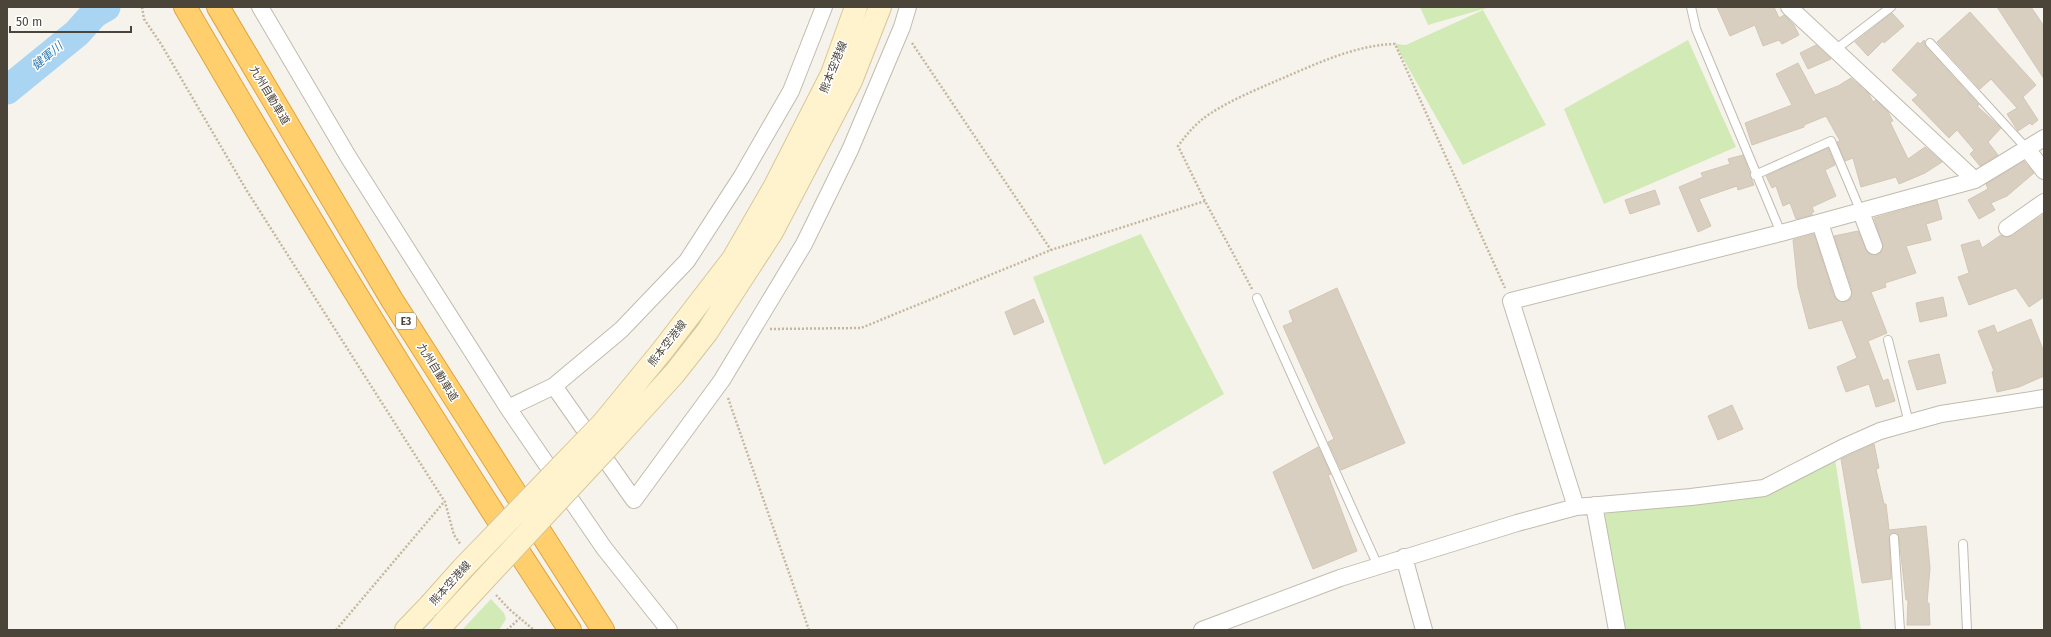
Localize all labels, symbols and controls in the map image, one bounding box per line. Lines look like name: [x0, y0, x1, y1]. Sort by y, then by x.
scale bar: [10, 8, 131, 34]
text: 50 m: [16, 15, 42, 29]
water label: 健軍川: [29, 38, 67, 73]
street label: 熊本空港線: [817, 39, 850, 95]
street label: 九州自動車道: [247, 64, 292, 127]
road number: E3: [396, 313, 416, 329]
street label: 熊本空港線: [645, 318, 689, 369]
street label: 九州自動車道: [415, 341, 461, 404]
street label: 熊本空港線: [427, 559, 474, 608]

